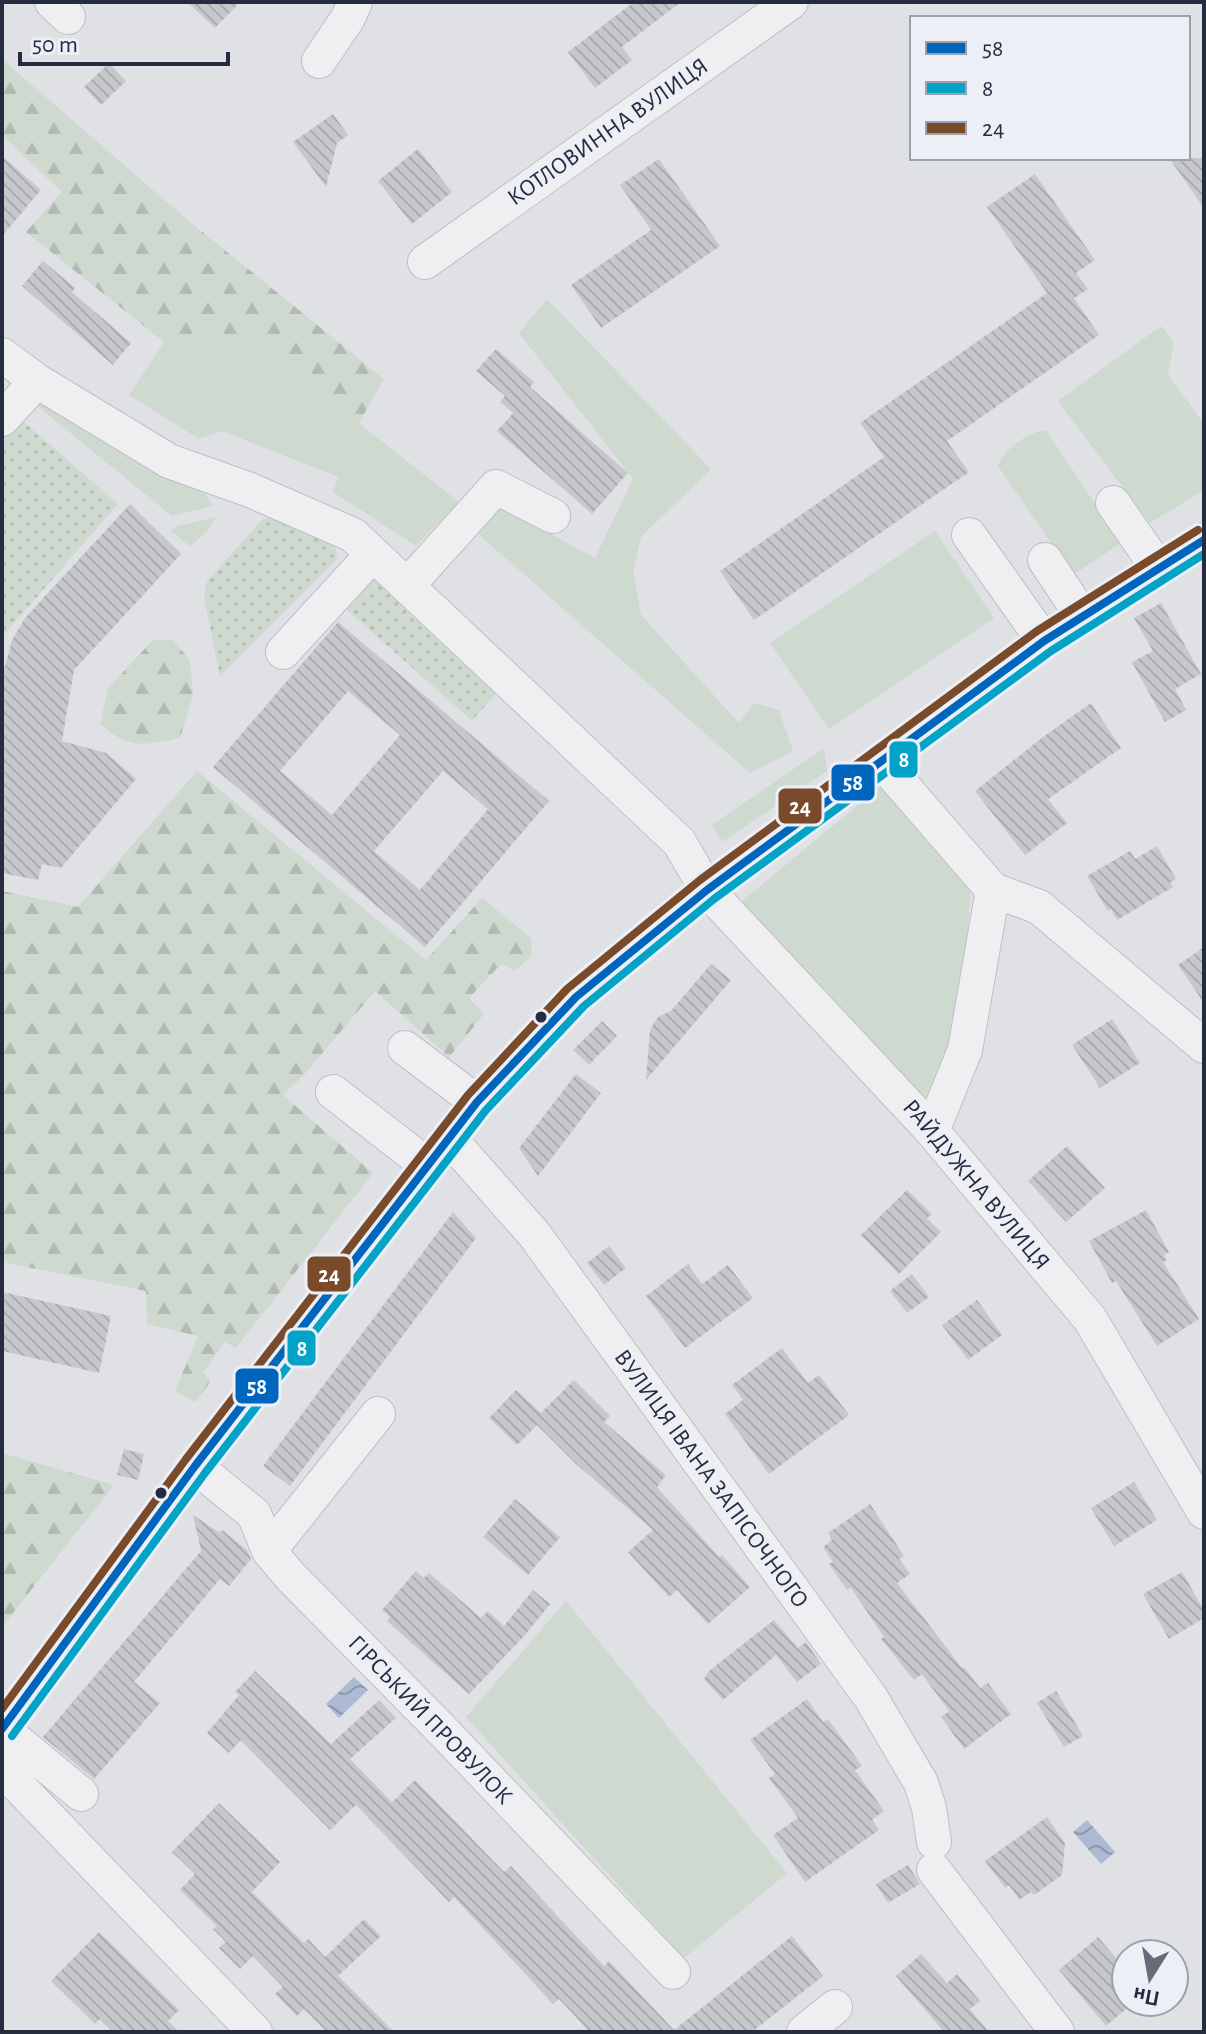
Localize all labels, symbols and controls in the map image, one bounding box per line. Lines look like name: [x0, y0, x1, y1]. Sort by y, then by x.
scale bar: [20, 16, 228, 66]
legend: [910, 16, 1190, 160]
text: 50 m: [32, 33, 78, 57]
text: 58: [982, 37, 1003, 61]
street label: КОТЛОВИННА ВУЛИЦЯ: [503, 54, 713, 210]
text: 8: [982, 77, 993, 101]
text: 24: [982, 117, 1004, 141]
line badge: 8: [888, 740, 919, 779]
text: 8: [899, 749, 909, 771]
line badge: 58: [830, 763, 876, 802]
text: 58: [843, 772, 863, 794]
line badge: 24: [777, 787, 823, 825]
text: 24: [789, 796, 811, 818]
unlabelled marker: [533, 1009, 549, 1025]
street label: РАЙДУЖНА ВУЛИЦЯ: [898, 1095, 1054, 1275]
line badge: 24: [306, 1255, 352, 1293]
text: 24: [318, 1264, 340, 1286]
line badge: 8: [286, 1329, 317, 1367]
text: 8: [297, 1338, 307, 1360]
street label: ВУЛИЦЯ ІВАНА ЗАПІСОЧНОГО: [609, 1345, 813, 1613]
line badge: 58: [234, 1367, 280, 1405]
text: 58: [247, 1376, 267, 1398]
unlabelled marker: [153, 1485, 169, 1501]
street label: ГІРСЬКИЙ ПРОВУЛОК: [343, 1631, 517, 1809]
north arrow: [1110, 1938, 1190, 2018]
text: Пн: [1131, 1983, 1162, 2010]

